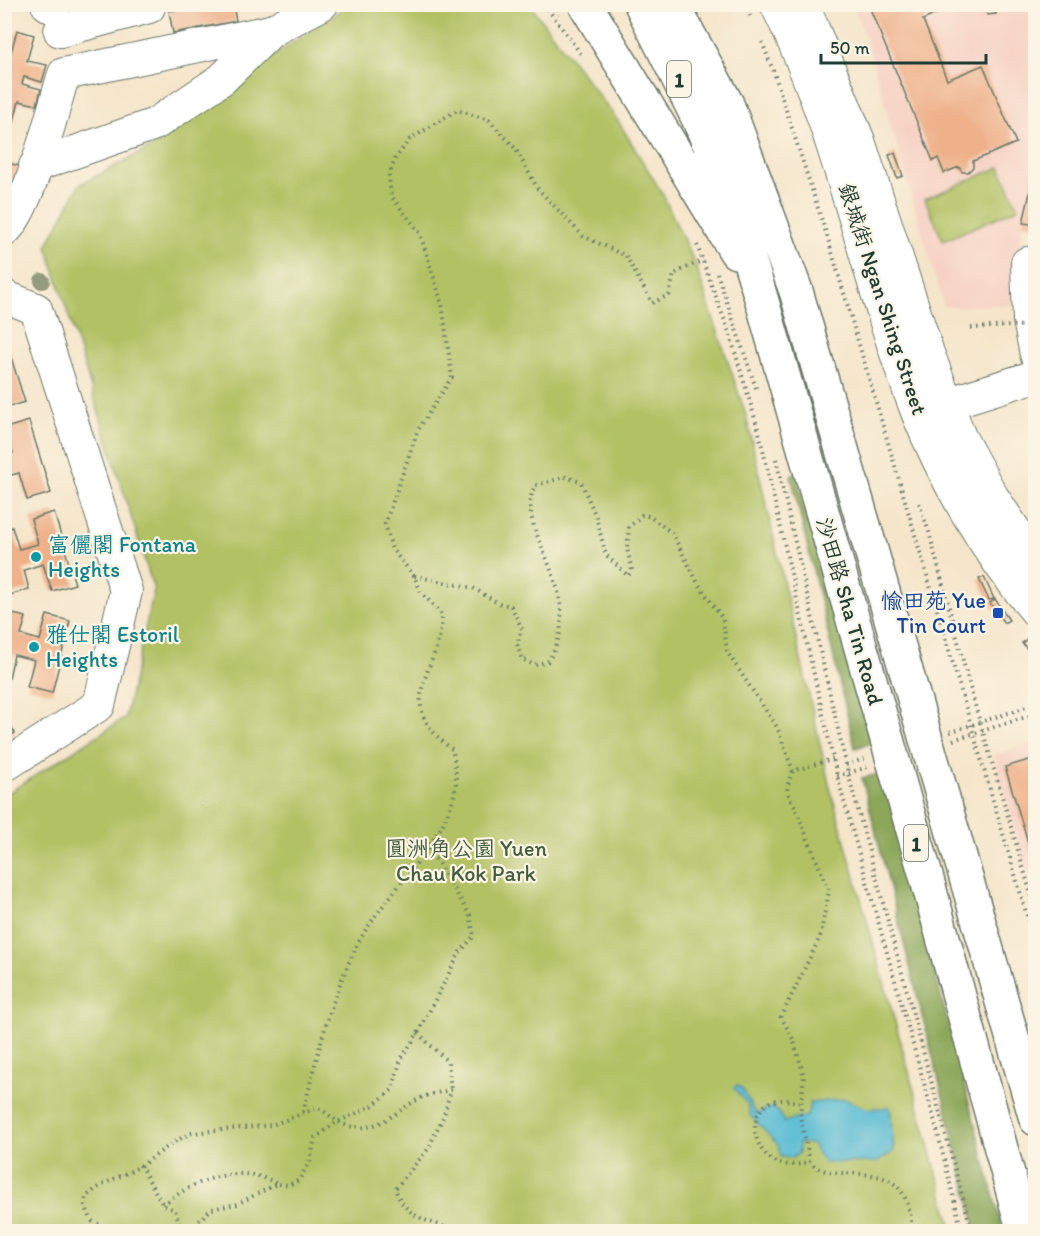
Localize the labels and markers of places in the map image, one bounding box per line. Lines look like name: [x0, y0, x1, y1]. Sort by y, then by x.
place label: 富儷閣 Fontana Heights: [48, 531, 197, 583]
marker: 富儷閣 Fontana Heights: [29, 550, 43, 564]
place label: 愉田苑 Yue Tin Court: [881, 587, 986, 639]
marker: 愉田苑 Yue Tin Court: [991, 606, 1005, 620]
place label: 雅仕閣 Estoril Heights: [46, 621, 179, 673]
marker: 雅仕閣 Estoril Heights: [27, 640, 41, 654]

